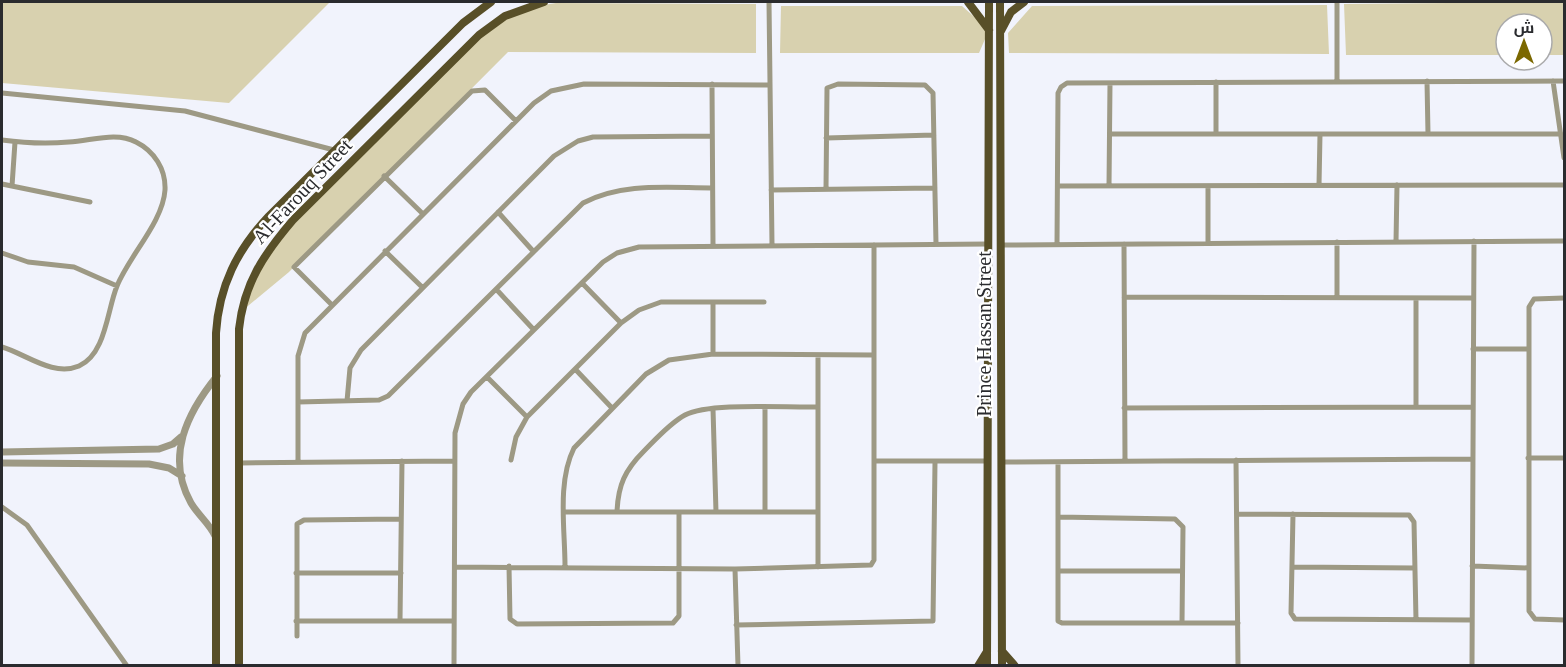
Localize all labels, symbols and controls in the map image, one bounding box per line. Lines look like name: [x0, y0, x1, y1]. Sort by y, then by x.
north arrow: [1494, 12, 1554, 72]
text: ش: [1514, 19, 1534, 37]
street label: Al-Farouq Street: [248, 134, 357, 249]
street label: Prince Hassan Street: [973, 251, 995, 417]

